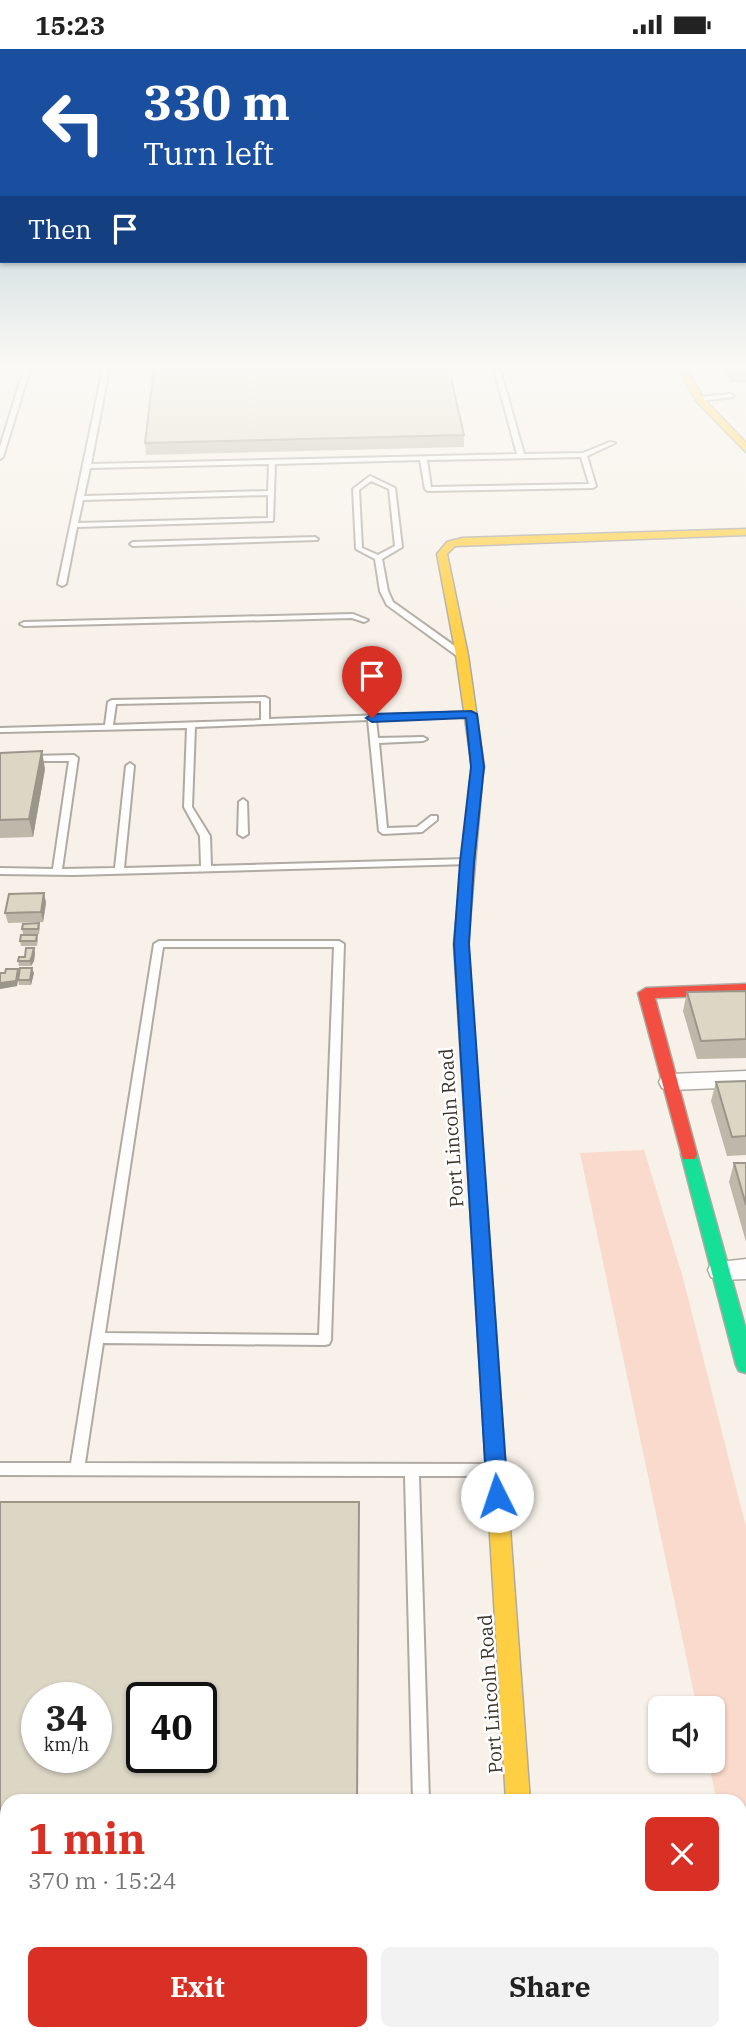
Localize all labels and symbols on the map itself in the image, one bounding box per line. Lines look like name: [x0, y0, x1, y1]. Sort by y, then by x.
pin: [342, 646, 402, 718]
street label: Port Lincoln Road: [433, 1048, 469, 1208]
position arrow: [460, 1459, 534, 1533]
street label: Port Lincoln Road: [472, 1614, 508, 1774]
speed limit sign: 40: [126, 1682, 217, 1773]

